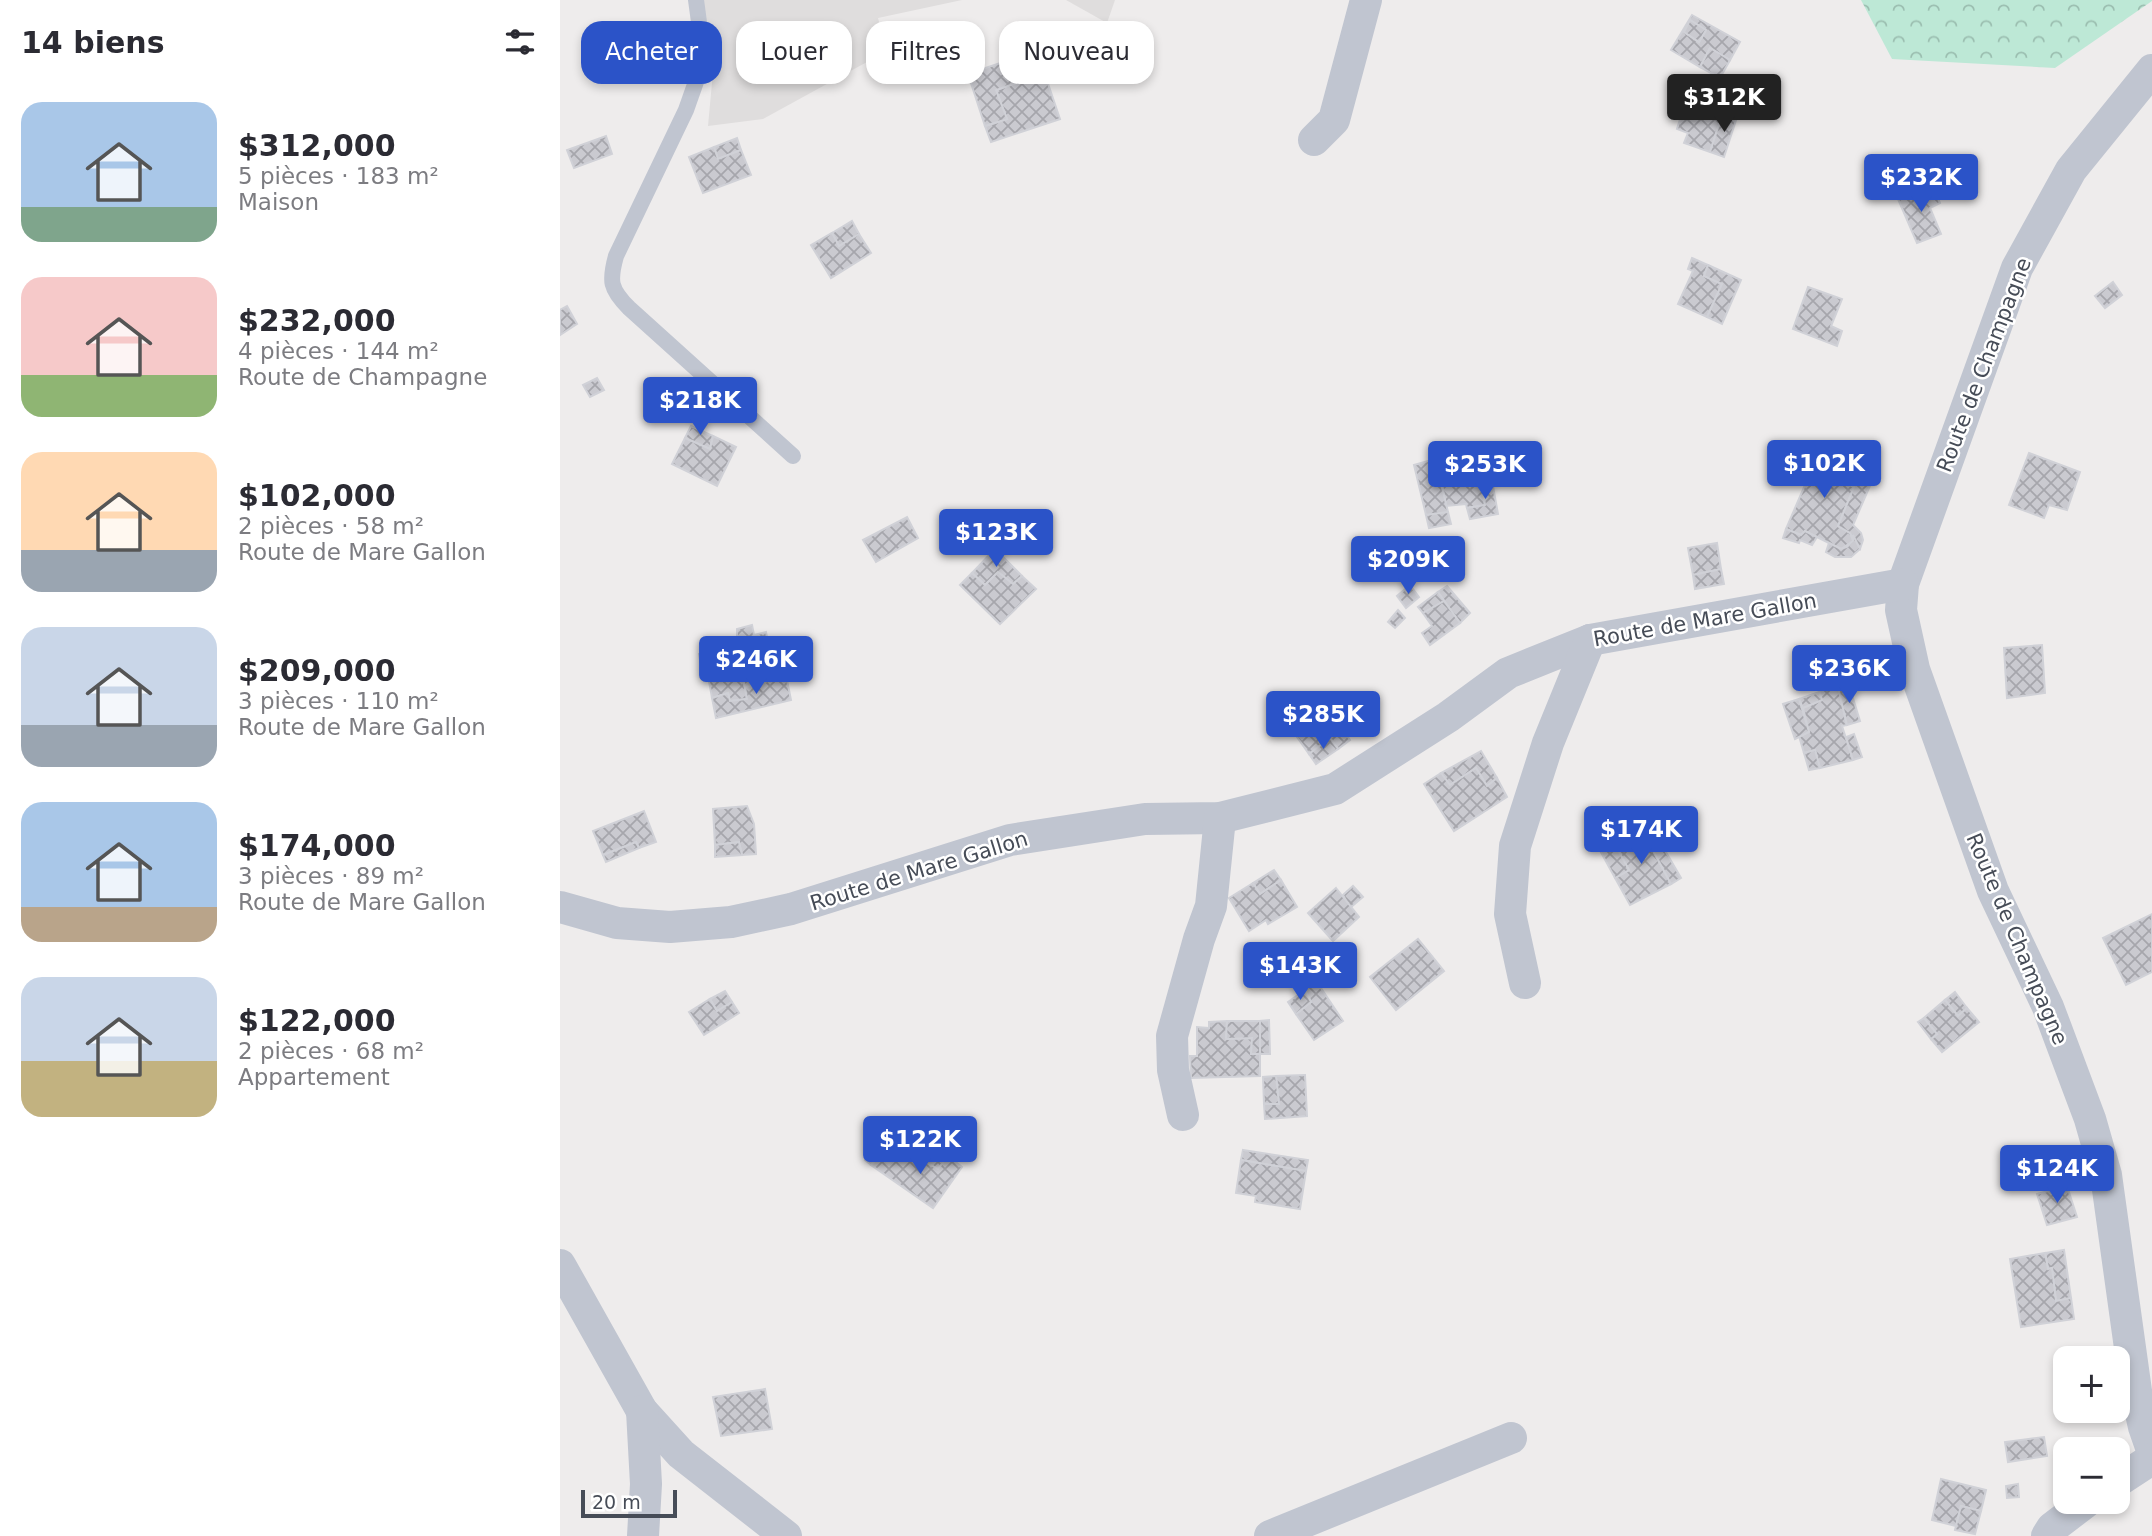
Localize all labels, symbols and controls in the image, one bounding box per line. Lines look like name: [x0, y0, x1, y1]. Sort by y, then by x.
chip: Acheter: [581, 21, 722, 84]
chip: Louer: [736, 21, 852, 84]
chip: Filtres: [866, 21, 985, 84]
chip: Nouveau: [999, 21, 1154, 84]
icon: filters: [501, 23, 539, 61]
text: 14 biens: [21, 25, 165, 60]
pin: $312K: [1675, 74, 1773, 134]
text: $312K: [1683, 84, 1765, 110]
text: $312,000: [238, 128, 396, 163]
icon: home: [77, 130, 161, 214]
pin: $232K: [1872, 154, 1970, 214]
text: 5 pièces · 183 m²: [238, 163, 439, 189]
text: $232K: [1880, 164, 1962, 190]
text: Maison: [238, 189, 319, 215]
street label: Route de Champagne: [1932, 254, 2036, 476]
text: $232,000: [238, 303, 396, 338]
icon: home: [77, 305, 161, 389]
text: 4 pièces · 144 m²: [238, 338, 439, 364]
text: Route de Champagne: [238, 364, 487, 390]
pin: $218K: [651, 378, 749, 437]
text: $218K: [659, 387, 741, 413]
pin: $102K: [1775, 440, 1873, 500]
pin: $253K: [1436, 442, 1534, 501]
text: $102K: [1783, 450, 1865, 476]
text: $253K: [1444, 451, 1526, 477]
text: $102,000: [238, 478, 396, 513]
icon: home: [77, 480, 161, 564]
pin: $123K: [947, 510, 1045, 569]
text: 2 pièces · 58 m²: [238, 513, 424, 539]
text: $123K: [955, 519, 1037, 545]
pin: $209K: [1359, 536, 1457, 596]
text: Route de Mare Gallon: [238, 539, 486, 565]
text: $209K: [1367, 546, 1449, 572]
street label: Route de Mare Gallon: [1591, 589, 1819, 651]
pin: $246K: [707, 636, 805, 696]
text: $246K: [715, 646, 797, 672]
pin: $236K: [1800, 646, 1898, 705]
text: $209,000: [238, 653, 396, 688]
icon: home: [77, 655, 161, 739]
text: $236K: [1808, 655, 1890, 681]
text: 3 pièces · 110 m²: [238, 688, 439, 714]
pin: $285K: [1274, 692, 1372, 751]
text: $285K: [1282, 701, 1364, 727]
text: Route de Mare Gallon: [238, 714, 486, 740]
pin: $174K: [1592, 806, 1690, 866]
text: $174K: [1600, 816, 1682, 842]
street label: Route de Mare Gallon: [807, 826, 1031, 916]
text: $174,000: [238, 828, 396, 863]
icon: home: [77, 830, 161, 914]
street label: Route de Champagne: [1961, 830, 2073, 1048]
text: 3 pièces · 89 m²: [238, 863, 424, 889]
text: Route de Mare Gallon: [238, 889, 486, 915]
pin: $143K: [1251, 942, 1349, 1002]
text: $143K: [1259, 952, 1341, 978]
text: $122,000: [238, 1003, 396, 1038]
icon: home: [77, 1005, 161, 1089]
text: 2 pièces · 68 m²: [238, 1038, 424, 1064]
text: Appartement: [238, 1064, 390, 1090]
pin: $122K: [871, 1116, 969, 1176]
text: $122K: [879, 1126, 961, 1152]
pin: $124K: [2008, 1146, 2106, 1205]
text: $124K: [2016, 1155, 2098, 1181]
map controls: [2053, 1346, 2130, 1514]
button: +: [2053, 1346, 2130, 1423]
button: −: [2053, 1437, 2130, 1514]
scale bar: [581, 1487, 677, 1519]
text: 20 m: [592, 1491, 641, 1513]

